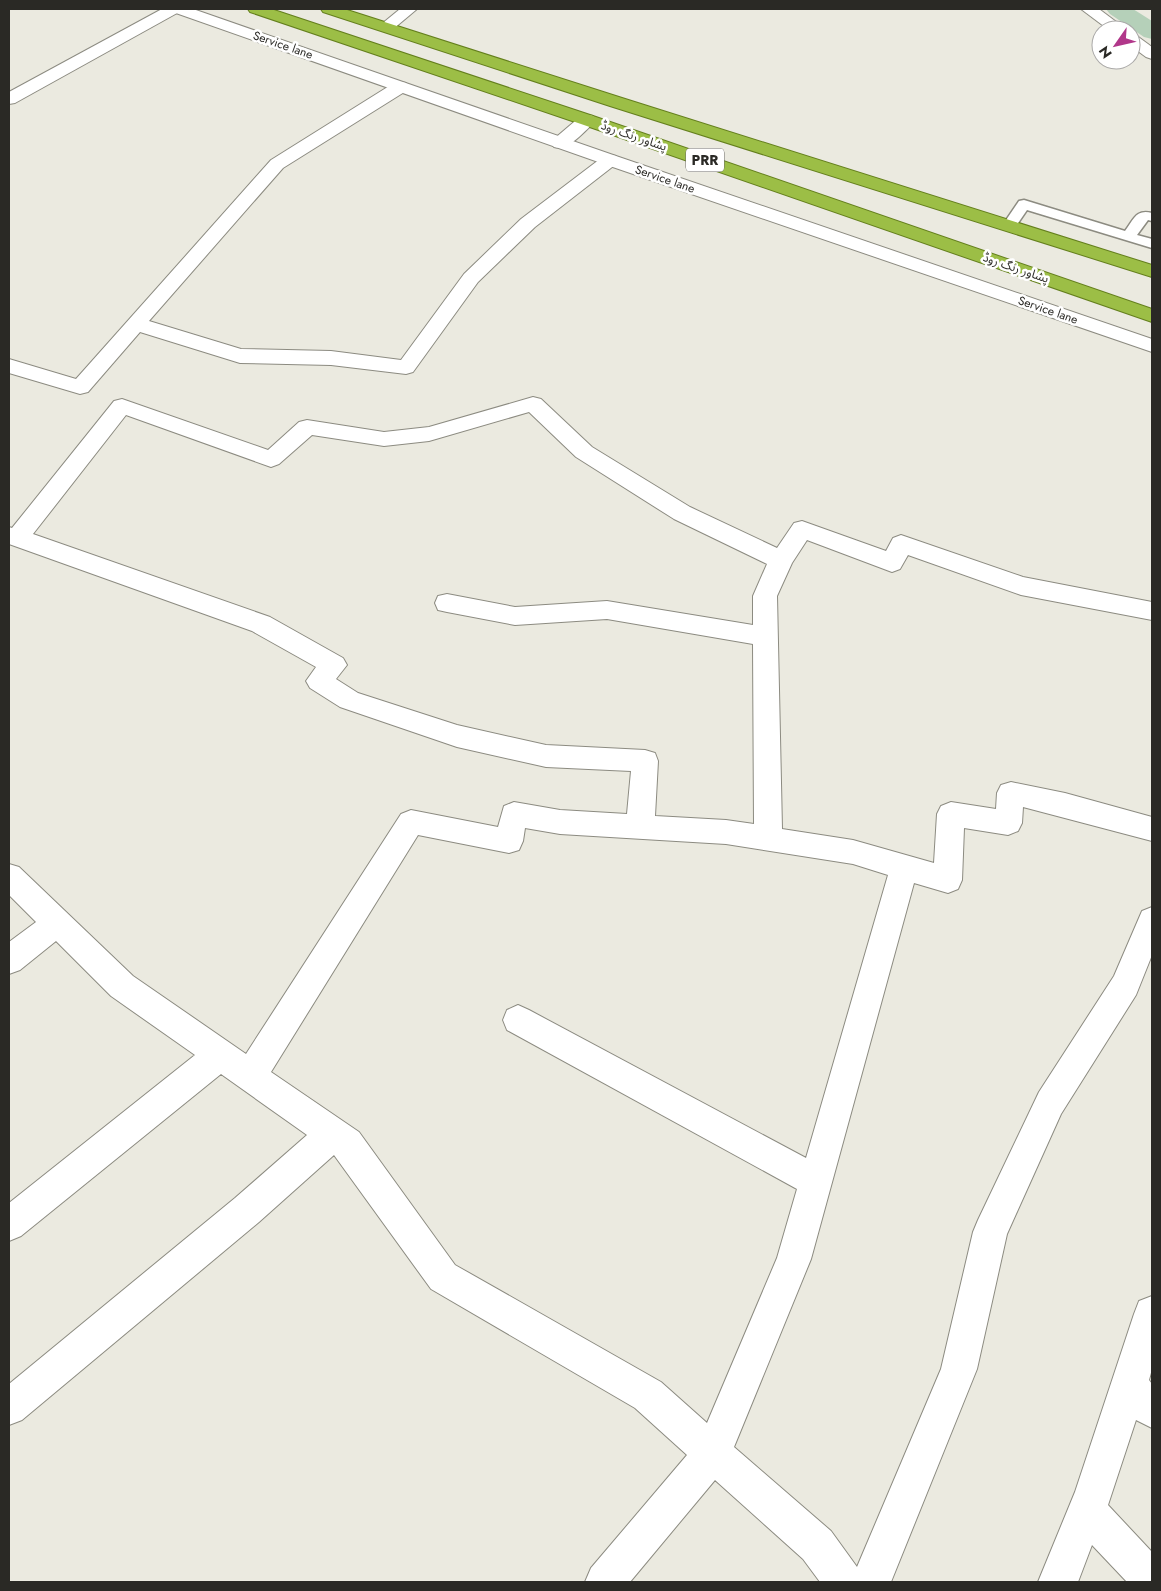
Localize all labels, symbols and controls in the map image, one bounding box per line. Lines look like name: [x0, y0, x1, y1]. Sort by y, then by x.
north arrow: [1091, 20, 1141, 70]
street label: Service lane: [251, 26, 315, 64]
text: N: [1094, 42, 1117, 62]
street label: پشاور رنگ روڈ: [599, 116, 669, 156]
road number: PRR: [686, 148, 724, 172]
street label: Service lane: [633, 160, 697, 198]
street label: پشاور رنگ روڈ: [981, 248, 1051, 288]
street label: Service lane: [1016, 291, 1080, 329]

